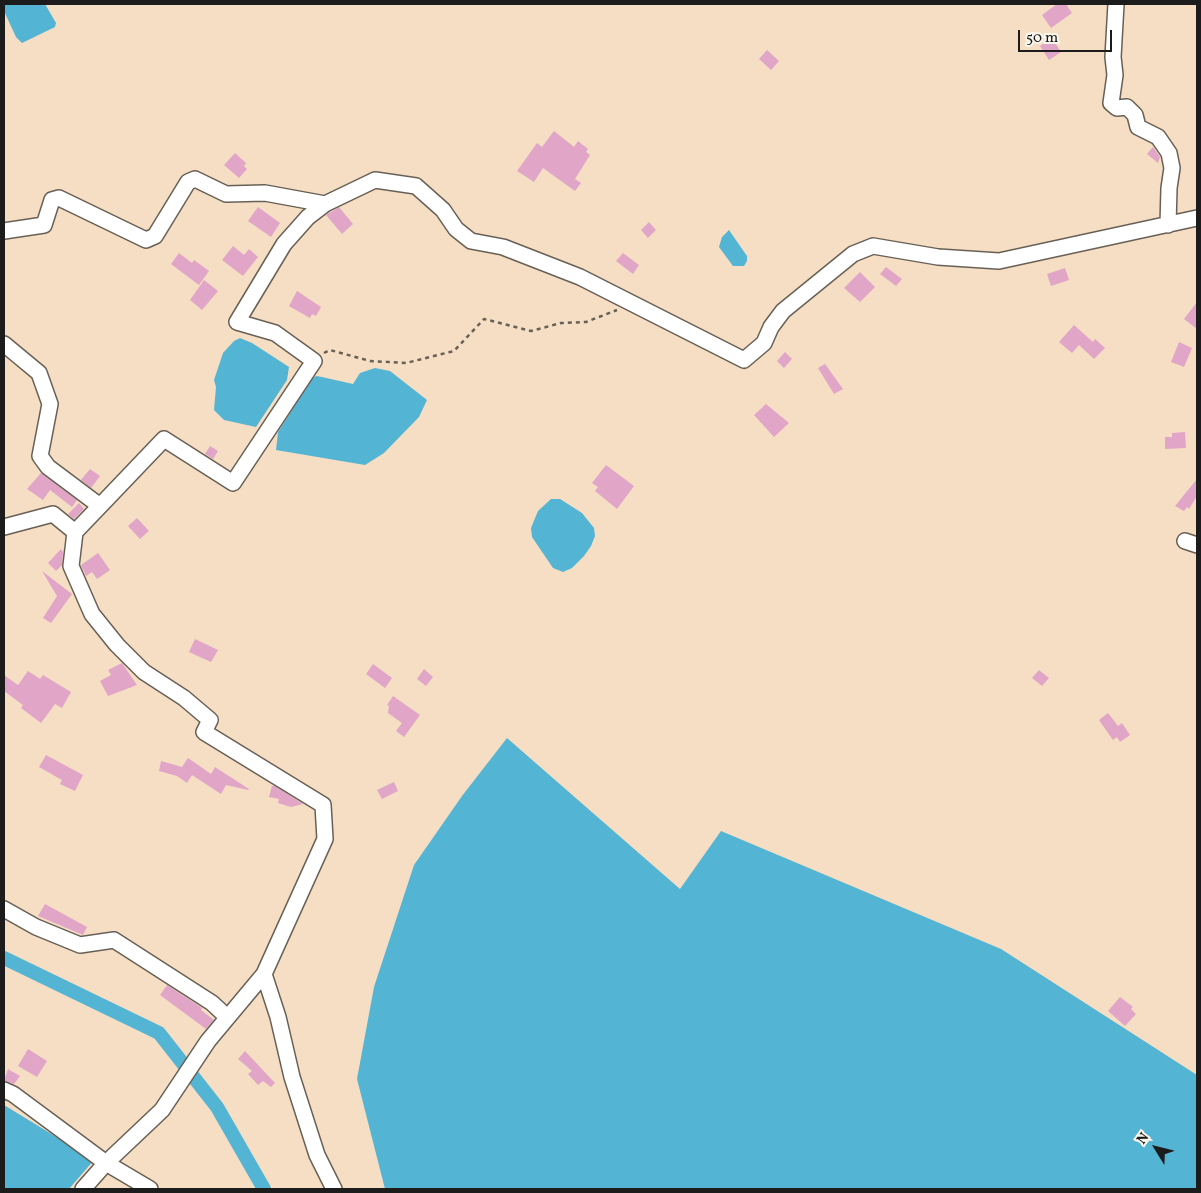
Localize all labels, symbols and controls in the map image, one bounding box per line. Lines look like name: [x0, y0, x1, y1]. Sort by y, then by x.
scale bar: [1021, 20, 1115, 52]
text: 50 m: [1026, 28, 1058, 49]
north arrow: [1131, 1123, 1181, 1173]
text: N: [1133, 1129, 1154, 1149]

